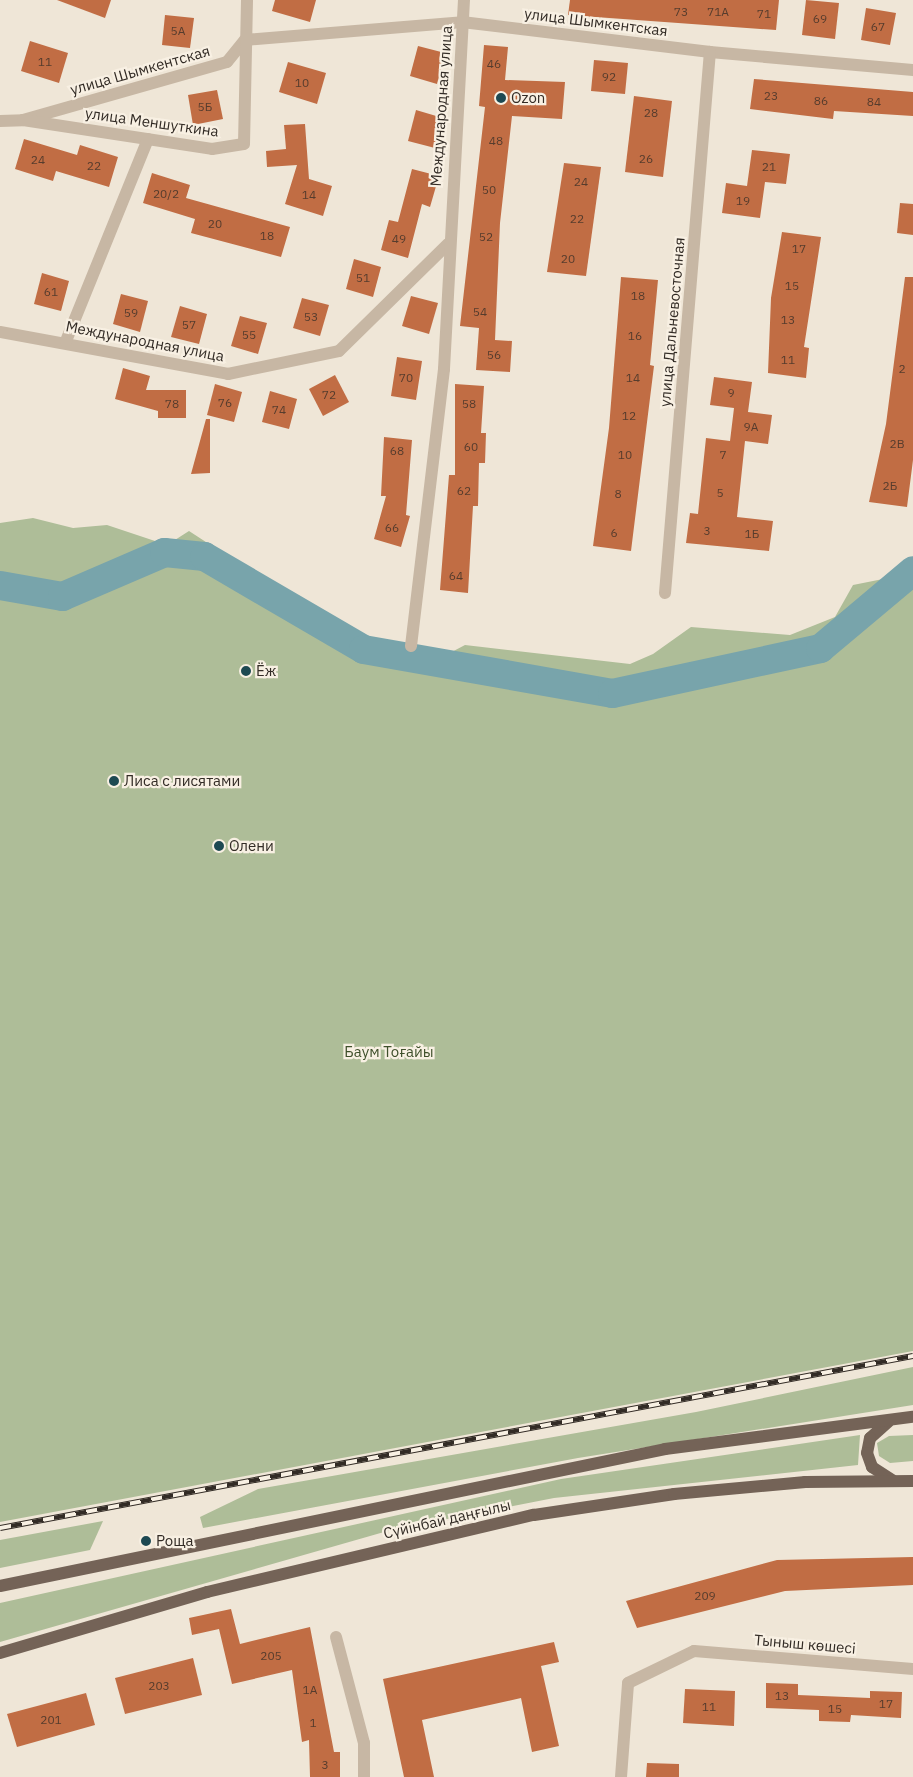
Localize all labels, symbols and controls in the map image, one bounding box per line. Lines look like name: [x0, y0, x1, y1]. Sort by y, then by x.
street label: улица Шымкентская: [523, 4, 669, 40]
house number: 73: [674, 5, 688, 19]
house number: 71А: [707, 5, 729, 19]
house number: 71: [757, 7, 771, 21]
house number: 69: [813, 12, 827, 26]
house number: 67: [871, 20, 885, 34]
house number: 5А: [171, 24, 185, 38]
street label: Международная улица: [426, 25, 456, 187]
street label: улица Шымкентская: [68, 41, 212, 99]
house number: 11: [38, 55, 52, 69]
house number: 46: [487, 57, 501, 71]
house number: 92: [602, 70, 616, 84]
house number: 10: [295, 76, 309, 90]
place label: Ozon: [511, 89, 545, 107]
house number: 23: [764, 89, 778, 103]
marker: Ozon: [495, 92, 507, 104]
house number: 86: [814, 94, 828, 108]
house number: 84: [867, 95, 881, 109]
house number: 5Б: [198, 100, 212, 114]
street label: улица Меншуткина: [84, 104, 220, 140]
house number: 28: [644, 106, 658, 120]
house number: 48: [489, 134, 503, 148]
house number: 26: [639, 152, 653, 166]
house number: 24: [31, 153, 45, 167]
house number: 22: [87, 159, 101, 173]
house number: 21: [762, 160, 776, 174]
house number: 24: [574, 175, 588, 189]
house number: 50: [482, 183, 496, 197]
house number: 20/2: [153, 187, 179, 201]
house number: 14: [302, 188, 316, 202]
house number: 19: [736, 194, 750, 208]
house number: 22: [570, 212, 584, 226]
house number: 20: [208, 217, 222, 231]
house number: 18: [260, 229, 274, 243]
house number: 52: [479, 230, 493, 244]
house number: 49: [392, 232, 406, 246]
street label: улица Дальневосточная: [656, 237, 688, 407]
house number: 17: [792, 242, 806, 256]
house number: 20: [561, 252, 575, 266]
house number: 51: [356, 271, 370, 285]
house number: 15: [785, 279, 799, 293]
house number: 61: [44, 285, 58, 299]
house number: 18: [631, 289, 645, 303]
house number: 54: [473, 305, 487, 319]
house number: 59: [124, 306, 138, 320]
house number: 53: [304, 310, 318, 324]
house number: 13: [781, 313, 795, 327]
street label: Международная улица: [64, 317, 226, 365]
house number: 57: [182, 318, 196, 332]
house number: 55: [242, 328, 256, 342]
house number: 16: [628, 329, 642, 343]
house number: 56: [487, 348, 501, 362]
house number: 11: [781, 353, 795, 367]
house number: 2: [898, 362, 906, 376]
house number: 70: [399, 371, 413, 385]
house number: 14: [626, 371, 640, 385]
house number: 9: [727, 386, 735, 400]
house number: 72: [322, 388, 336, 402]
house number: 76: [218, 396, 232, 410]
house number: 78: [165, 397, 179, 411]
house number: 58: [462, 397, 476, 411]
house number: 74: [272, 403, 286, 417]
house number: 12: [622, 409, 636, 423]
house number: 9А: [744, 420, 758, 434]
house number: 2В: [889, 437, 905, 451]
house number: 60: [464, 440, 478, 454]
house number: 68: [390, 444, 404, 458]
house number: 10: [618, 448, 632, 462]
house number: 7: [719, 448, 727, 462]
house number: 2Б: [883, 479, 897, 493]
house number: 62: [457, 484, 471, 498]
house number: 5: [716, 486, 724, 500]
house number: 8: [614, 487, 622, 501]
house number: 66: [385, 521, 399, 535]
house number: 3: [703, 524, 711, 538]
house number: 6: [610, 526, 618, 540]
house number: 1Б: [745, 527, 759, 541]
house number: 64: [449, 569, 463, 583]
place label: Ёж: [256, 662, 276, 680]
marker: Ёж: [240, 665, 252, 677]
place label: Лиса с лисятами: [124, 772, 240, 790]
marker: Лиса с лисятами: [108, 775, 120, 787]
place label: Олени: [229, 837, 274, 855]
marker: Олени: [213, 840, 225, 852]
park label: Баум Тоғайы: [344, 1043, 434, 1061]
street label: Сүйінбай даңғылы: [382, 1496, 512, 1542]
place label: Роща: [156, 1532, 194, 1550]
marker: Роща: [140, 1535, 152, 1547]
house number: 209: [694, 1589, 716, 1603]
street label: Тыныш көшесі: [753, 1631, 857, 1657]
house number: 205: [260, 1649, 282, 1663]
house number: 203: [148, 1679, 170, 1693]
house number: 1А: [303, 1683, 317, 1697]
house number: 13: [775, 1689, 789, 1703]
house number: 17: [879, 1697, 893, 1711]
house number: 11: [702, 1700, 716, 1714]
house number: 15: [828, 1702, 842, 1716]
house number: 201: [40, 1713, 62, 1727]
house number: 1: [309, 1716, 317, 1730]
house number: 3: [321, 1758, 329, 1772]

